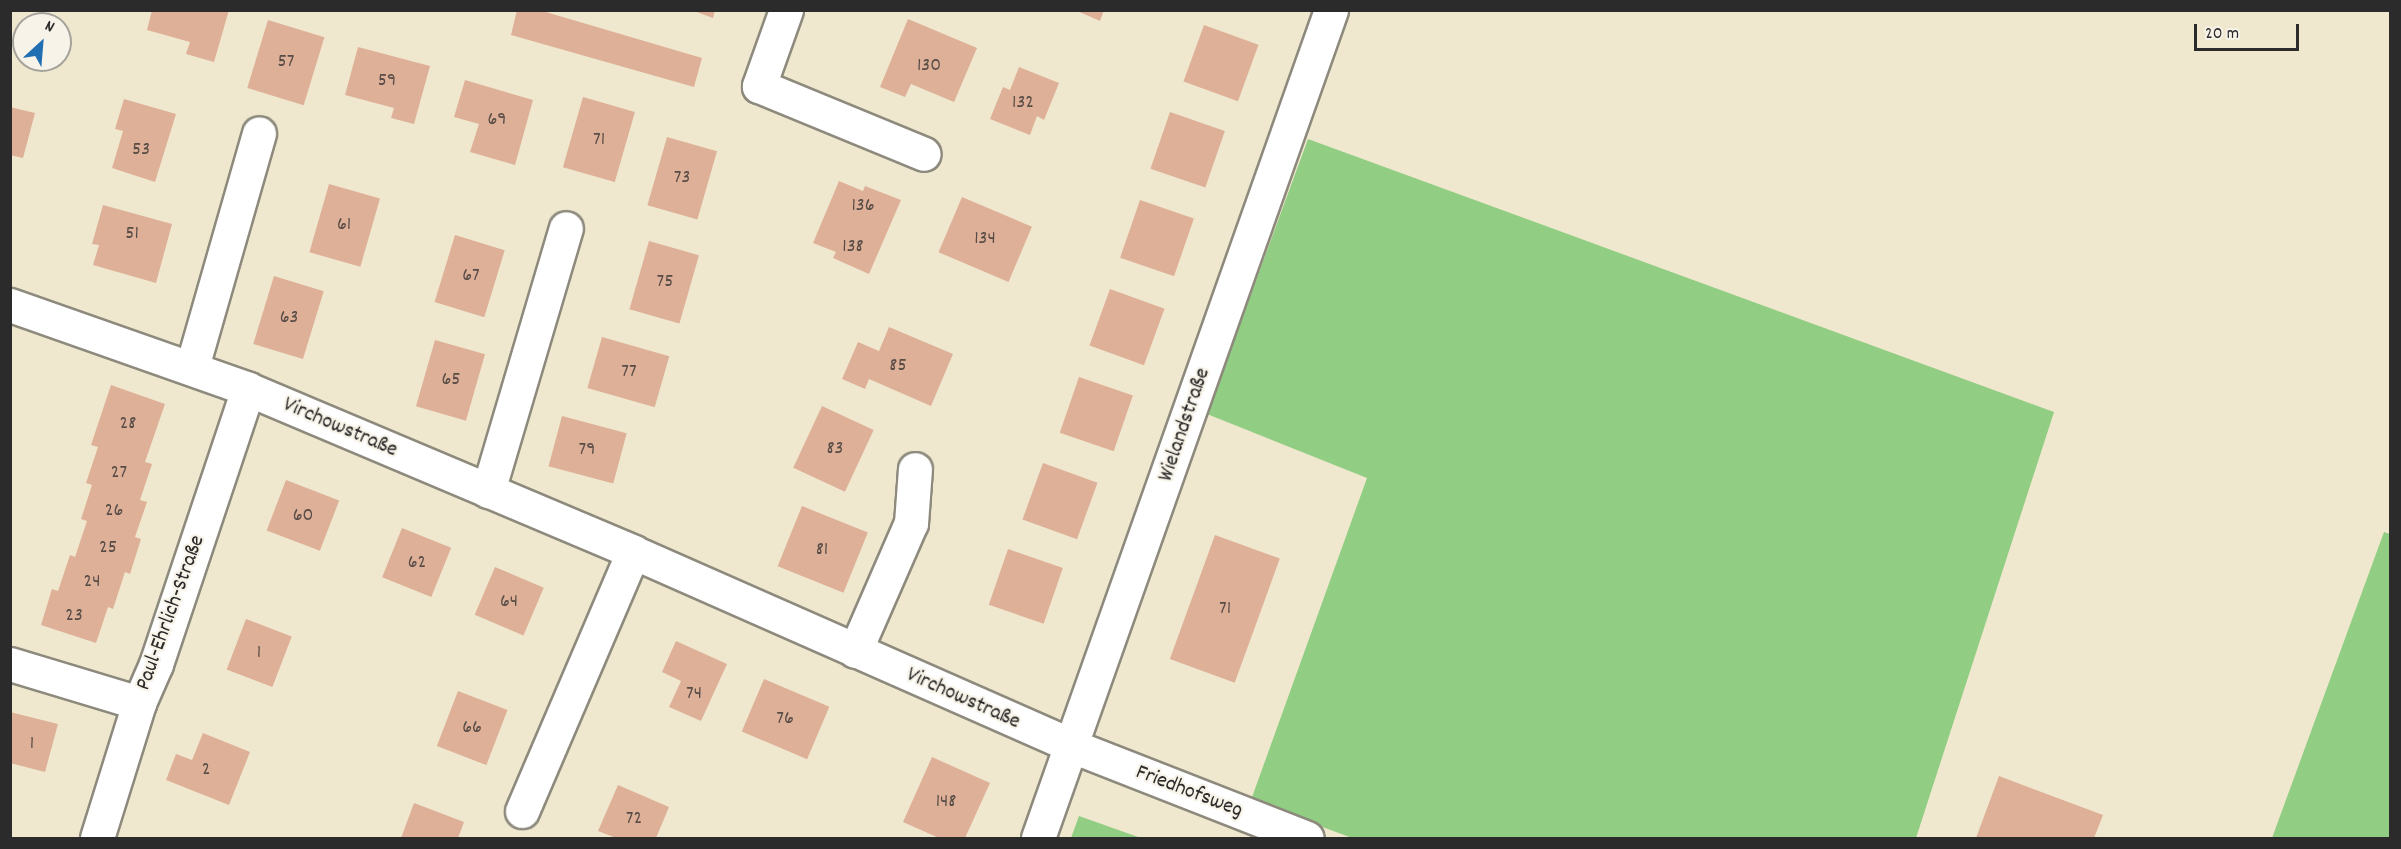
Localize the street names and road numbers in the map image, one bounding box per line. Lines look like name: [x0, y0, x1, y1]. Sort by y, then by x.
street label: Wielandstraße: [1153, 365, 1217, 485]
street label: Virchowstraße: [279, 392, 401, 464]
street label: Paul-Ehrlich-Straße: [131, 532, 211, 694]
street label: Virchowstraße: [902, 662, 1024, 736]
street label: Friedhofsweg: [1132, 760, 1246, 824]

